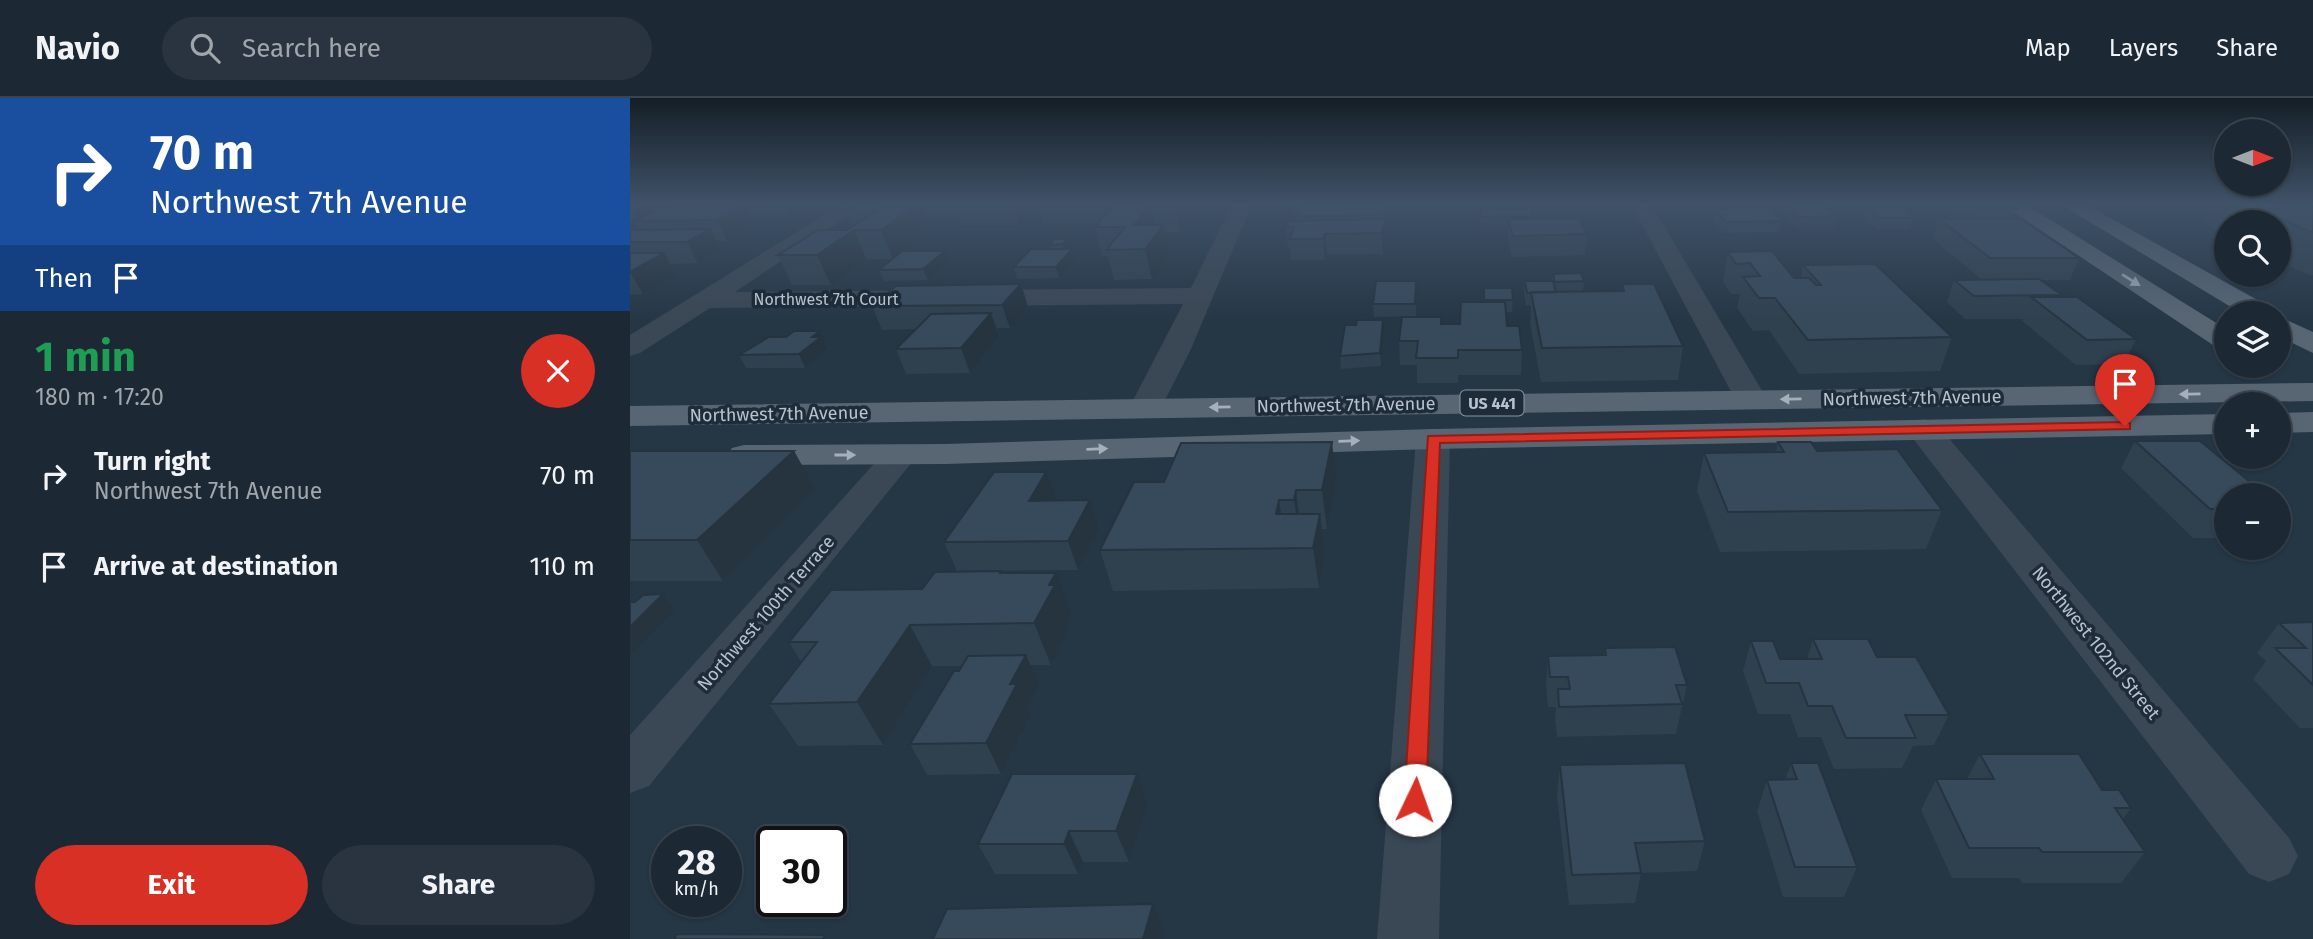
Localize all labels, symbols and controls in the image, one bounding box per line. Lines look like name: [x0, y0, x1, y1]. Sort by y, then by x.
search box: [162, 17, 652, 80]
text: Navio: [35, 28, 120, 68]
icon: search: [186, 29, 224, 67]
text: Search here: [242, 33, 381, 64]
text: Map: [2025, 34, 2071, 62]
text: Layers: [2109, 34, 2178, 62]
text: Share: [2216, 34, 2278, 62]
north arrow: [2214, 119, 2291, 196]
map controls: [2214, 119, 2291, 560]
text: 70 m: [150, 123, 254, 182]
icon: right: [35, 126, 126, 217]
text: Northwest 7th Avenue: [150, 183, 468, 221]
button: search: [2214, 210, 2291, 287]
icon: arrive: [107, 259, 145, 297]
text: Then: [35, 263, 93, 294]
one-way arrow: [2121, 273, 2140, 286]
street label: Northwest 7th Court: [753, 290, 899, 309]
button: layers: [2214, 301, 2291, 378]
text: 1 min: [35, 332, 136, 382]
button: close: [521, 334, 595, 408]
pin: [2095, 354, 2155, 426]
icon: arrive: [2106, 365, 2144, 403]
text: 180 m · 17:20: [35, 383, 164, 411]
street label: Northwest 7th Avenue: [1822, 385, 2002, 411]
one-way arrow: [2178, 388, 2200, 399]
road number: US 441: [1460, 390, 1524, 416]
street label: Northwest 7th Avenue: [1256, 392, 1436, 418]
button: +: [2214, 392, 2291, 469]
one-way arrow: [1779, 393, 1801, 405]
street label: Northwest 7th Avenue: [689, 401, 869, 427]
one-way arrow: [1209, 401, 1231, 413]
one-way arrow: [1338, 436, 1360, 447]
one-way arrow: [1086, 444, 1108, 455]
text: Turn right: [94, 446, 211, 477]
one-way arrow: [834, 449, 856, 461]
icon: right: [35, 457, 73, 495]
text: 70 m: [540, 460, 595, 491]
text: Northwest 7th Avenue: [94, 477, 322, 505]
button: −: [2214, 483, 2291, 560]
street label: Northwest 100th Terrace: [693, 531, 839, 695]
icon: arrive: [35, 548, 73, 586]
text: Arrive at destination: [94, 551, 338, 582]
text: 110 m: [529, 551, 595, 582]
street label: Northwest 102nd Street: [2027, 562, 2165, 724]
position arrow: [1378, 763, 1452, 837]
speed limit sign: 30: [756, 826, 847, 917]
text: 28: [677, 841, 716, 883]
button: Exit: [35, 845, 308, 925]
button: Share: [322, 845, 595, 925]
text: km/h: [674, 878, 719, 900]

